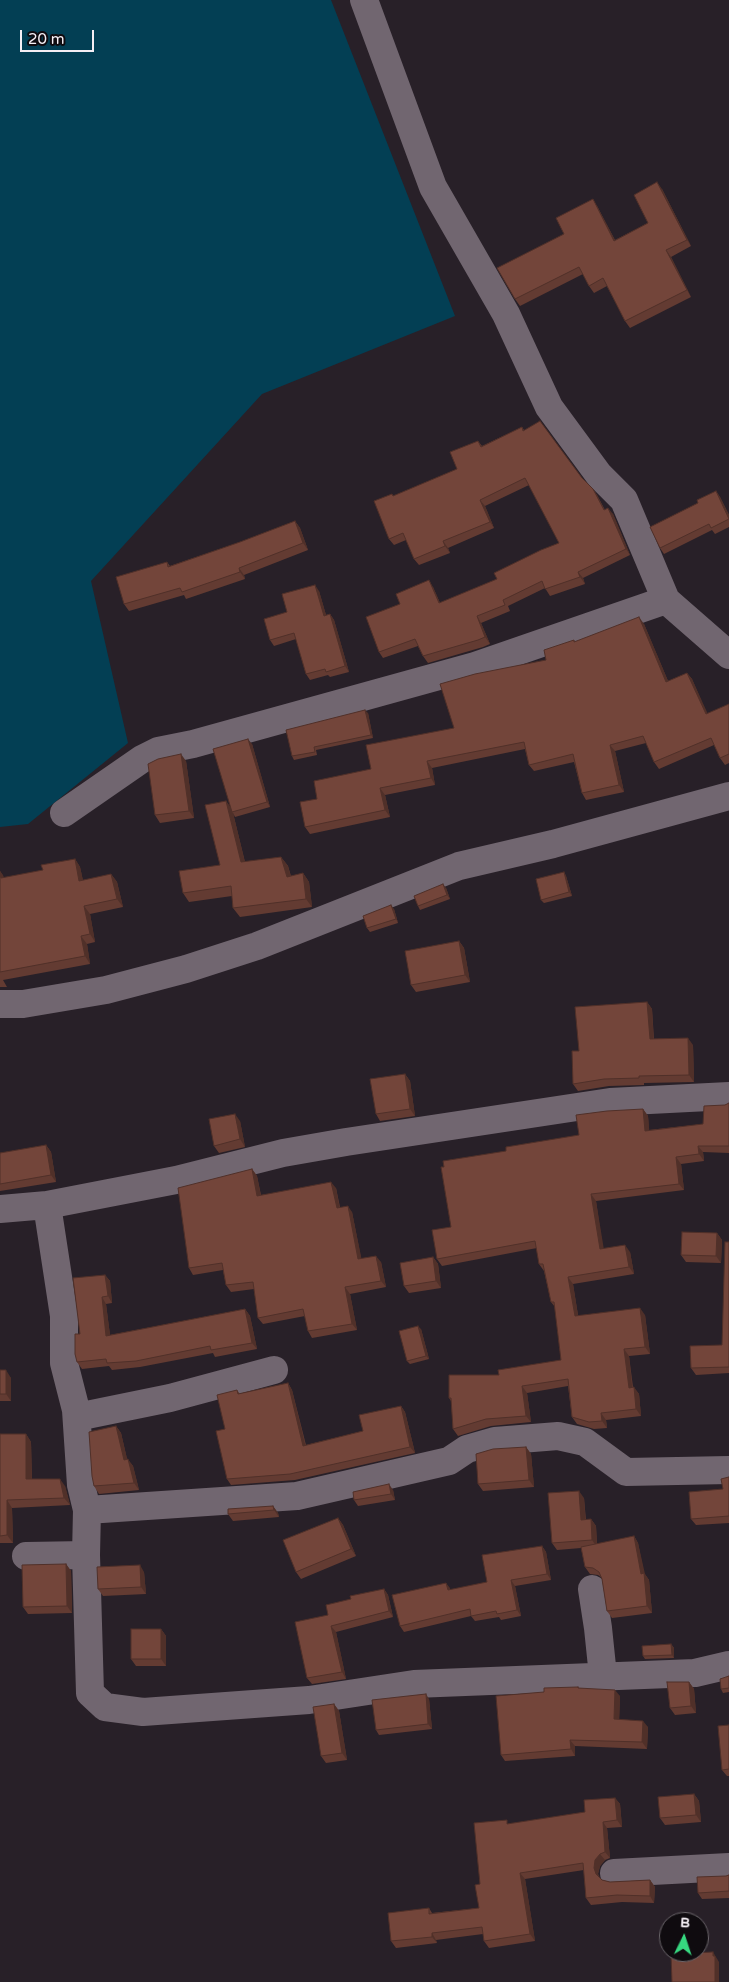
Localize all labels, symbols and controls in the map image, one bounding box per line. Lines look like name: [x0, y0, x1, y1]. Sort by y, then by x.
scale bar: [22, 20, 96, 52]
text: 20 m: [28, 30, 65, 48]
north arrow: [659, 1912, 709, 1962]
text: B: [680, 1914, 690, 1931]

